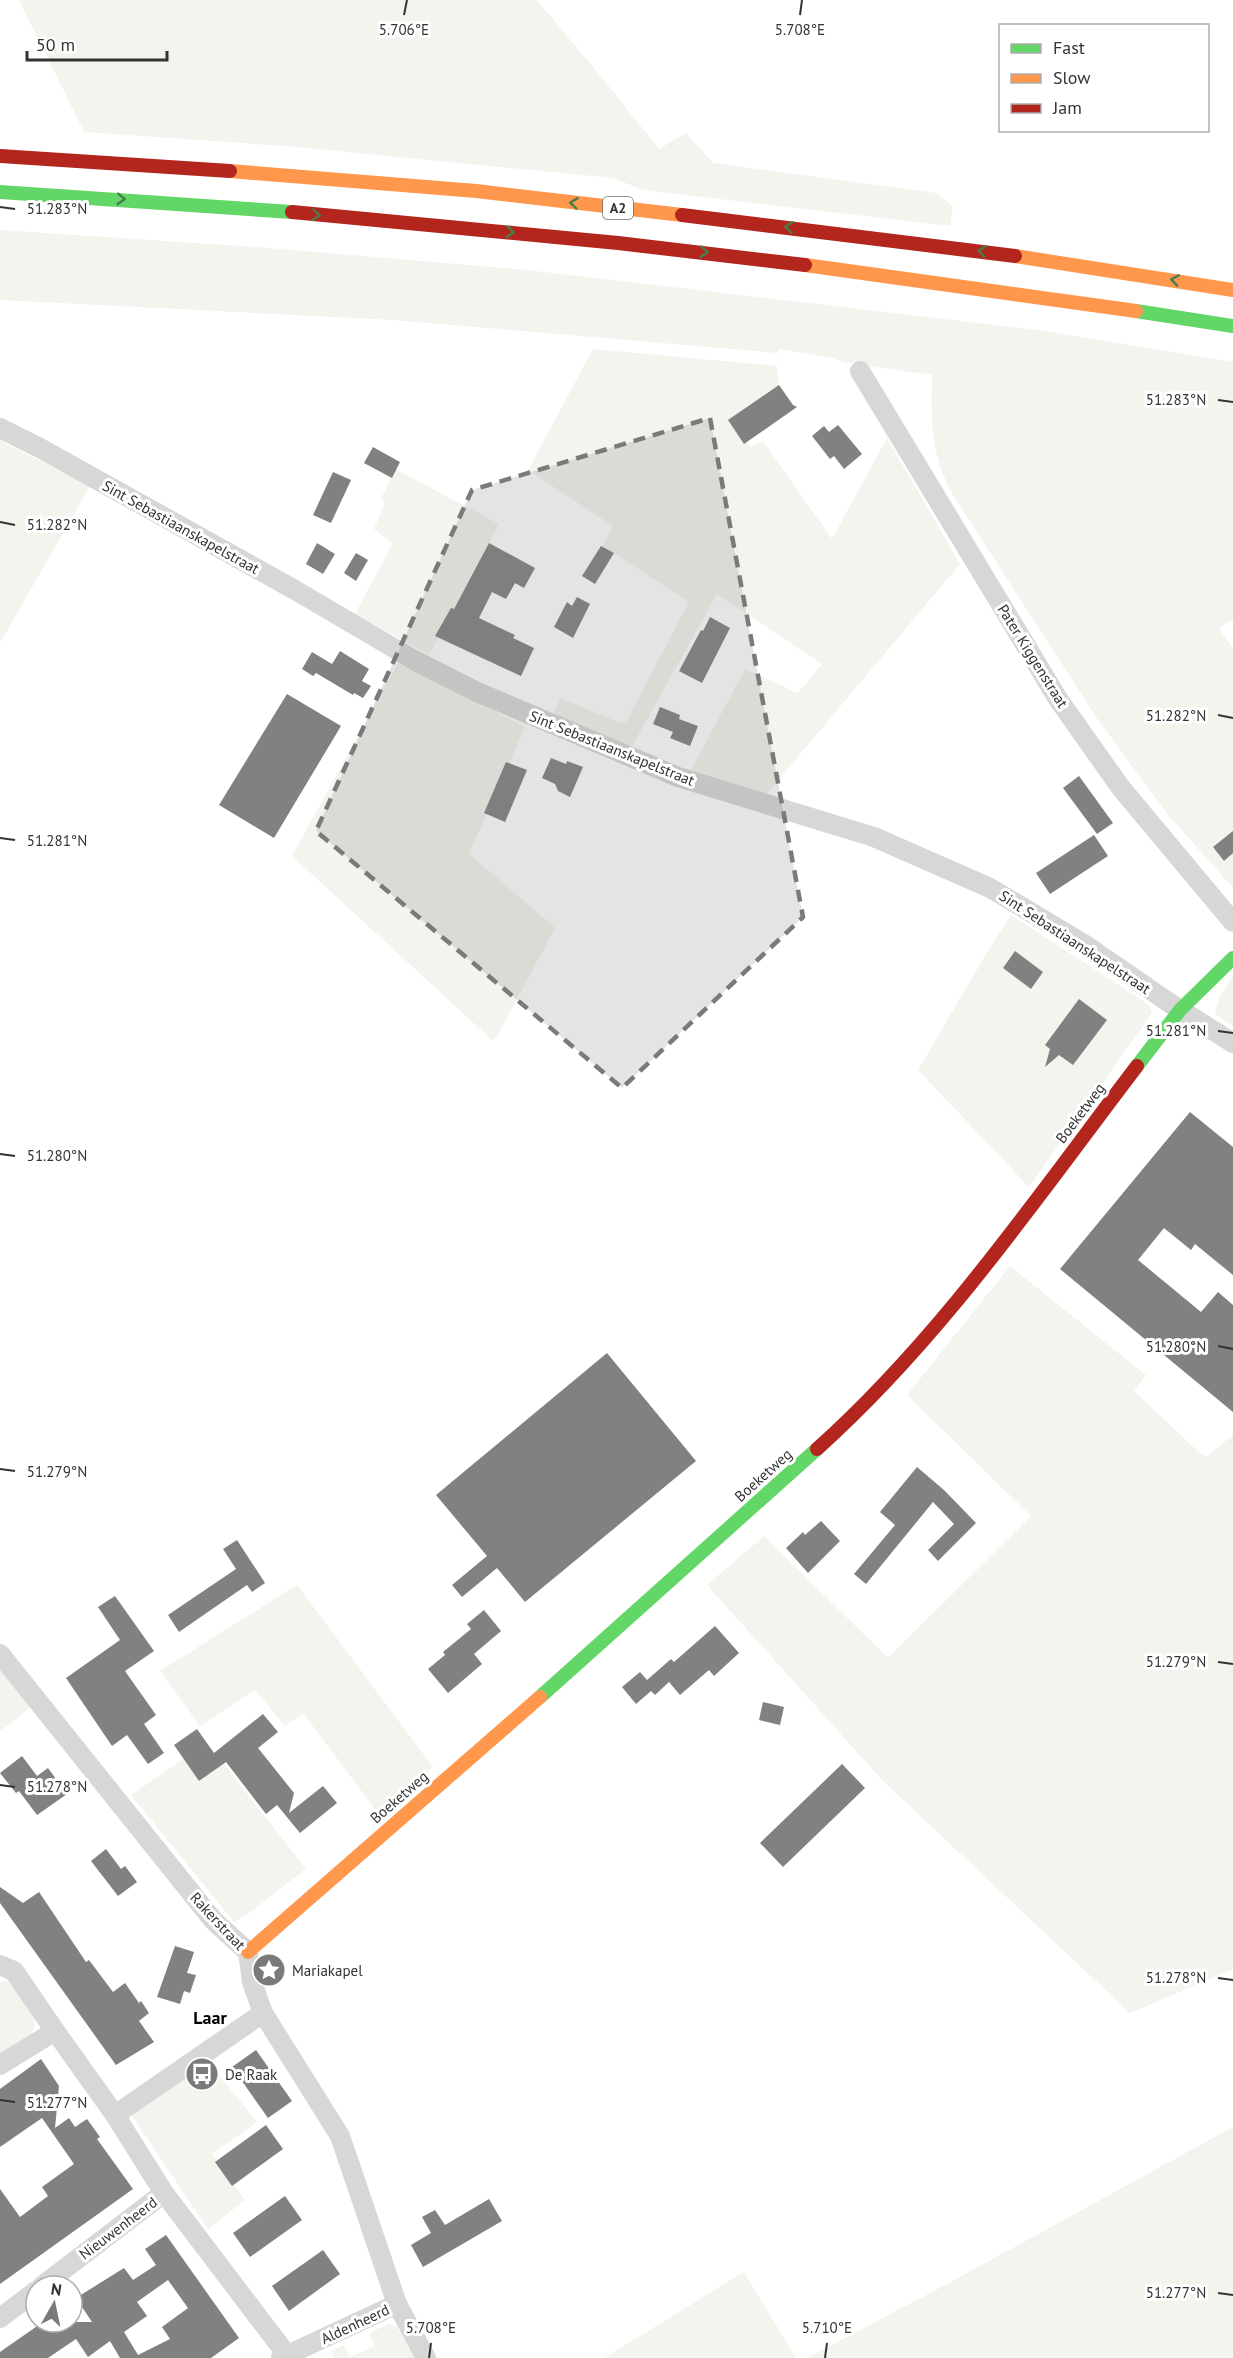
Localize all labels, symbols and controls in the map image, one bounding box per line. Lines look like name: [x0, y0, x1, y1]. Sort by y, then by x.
text: 5.706°E: [379, 20, 429, 39]
text: 5.708°E: [775, 20, 825, 39]
scale bar: [27, 24, 166, 62]
legend: [999, 24, 1209, 132]
text: 50 m: [36, 33, 75, 56]
text: Fast: [1053, 36, 1085, 59]
text: Slow: [1053, 66, 1091, 89]
text: Jam: [1052, 96, 1082, 119]
one-way arrow: [117, 193, 126, 206]
one-way arrow: [570, 197, 579, 210]
road number: A2: [603, 197, 633, 219]
text: 51.283°N: [27, 199, 87, 218]
one-way arrow: [311, 208, 320, 221]
one-way arrow: [784, 222, 794, 234]
one-way arrow: [505, 225, 514, 238]
one-way arrow: [699, 245, 708, 258]
one-way arrow: [978, 246, 987, 258]
one-way arrow: [1171, 275, 1180, 287]
text: 51.283°N: [1146, 390, 1206, 409]
street label: Sint Sebastiaanskapelstraat: [99, 476, 263, 578]
text: 51.282°N: [27, 515, 87, 534]
street label: Pater Kiggenstraat: [994, 601, 1072, 711]
street label: Sint Sebastiaanskapelstraat: [527, 706, 697, 790]
text: 51.282°N: [1146, 706, 1206, 725]
text: 51.281°N: [27, 831, 87, 850]
street label: Sint Sebastiaanskapelstraat: [996, 886, 1154, 998]
text: 51.281°N: [1146, 1021, 1206, 1040]
street label: Boeketweg: [1051, 1079, 1109, 1147]
text: 51.280°N: [27, 1146, 87, 1165]
text: 51.280°N: [1146, 1337, 1206, 1356]
street label: Boeketweg: [730, 1444, 796, 1506]
text: 51.279°N: [27, 1462, 87, 1481]
text: 51.279°N: [1146, 1652, 1206, 1671]
street label: Boeketweg: [366, 1767, 432, 1827]
text: 51.278°N: [27, 1777, 87, 1796]
street label: Rakerstraat: [186, 1888, 250, 1954]
place icon: Mariakapel: [251, 1952, 287, 1988]
place label: Mariakapel: [292, 1961, 363, 1980]
text: 51.278°N: [1146, 1968, 1206, 1987]
district label: Laar: [193, 2006, 227, 2029]
bus stop icon: De Raak: [184, 2056, 220, 2092]
place label: De Raak: [225, 2065, 278, 2084]
text: 51.277°N: [27, 2093, 87, 2112]
street label: Nieuwenheerd: [75, 2192, 161, 2264]
north arrow: [24, 2274, 84, 2334]
text: N: [50, 2278, 63, 2300]
text: 51.277°N: [1146, 2283, 1206, 2302]
street label: Aldenheerd: [318, 2300, 392, 2348]
text: 5.708°E: [406, 2318, 456, 2337]
text: 5.710°E: [802, 2318, 852, 2337]

